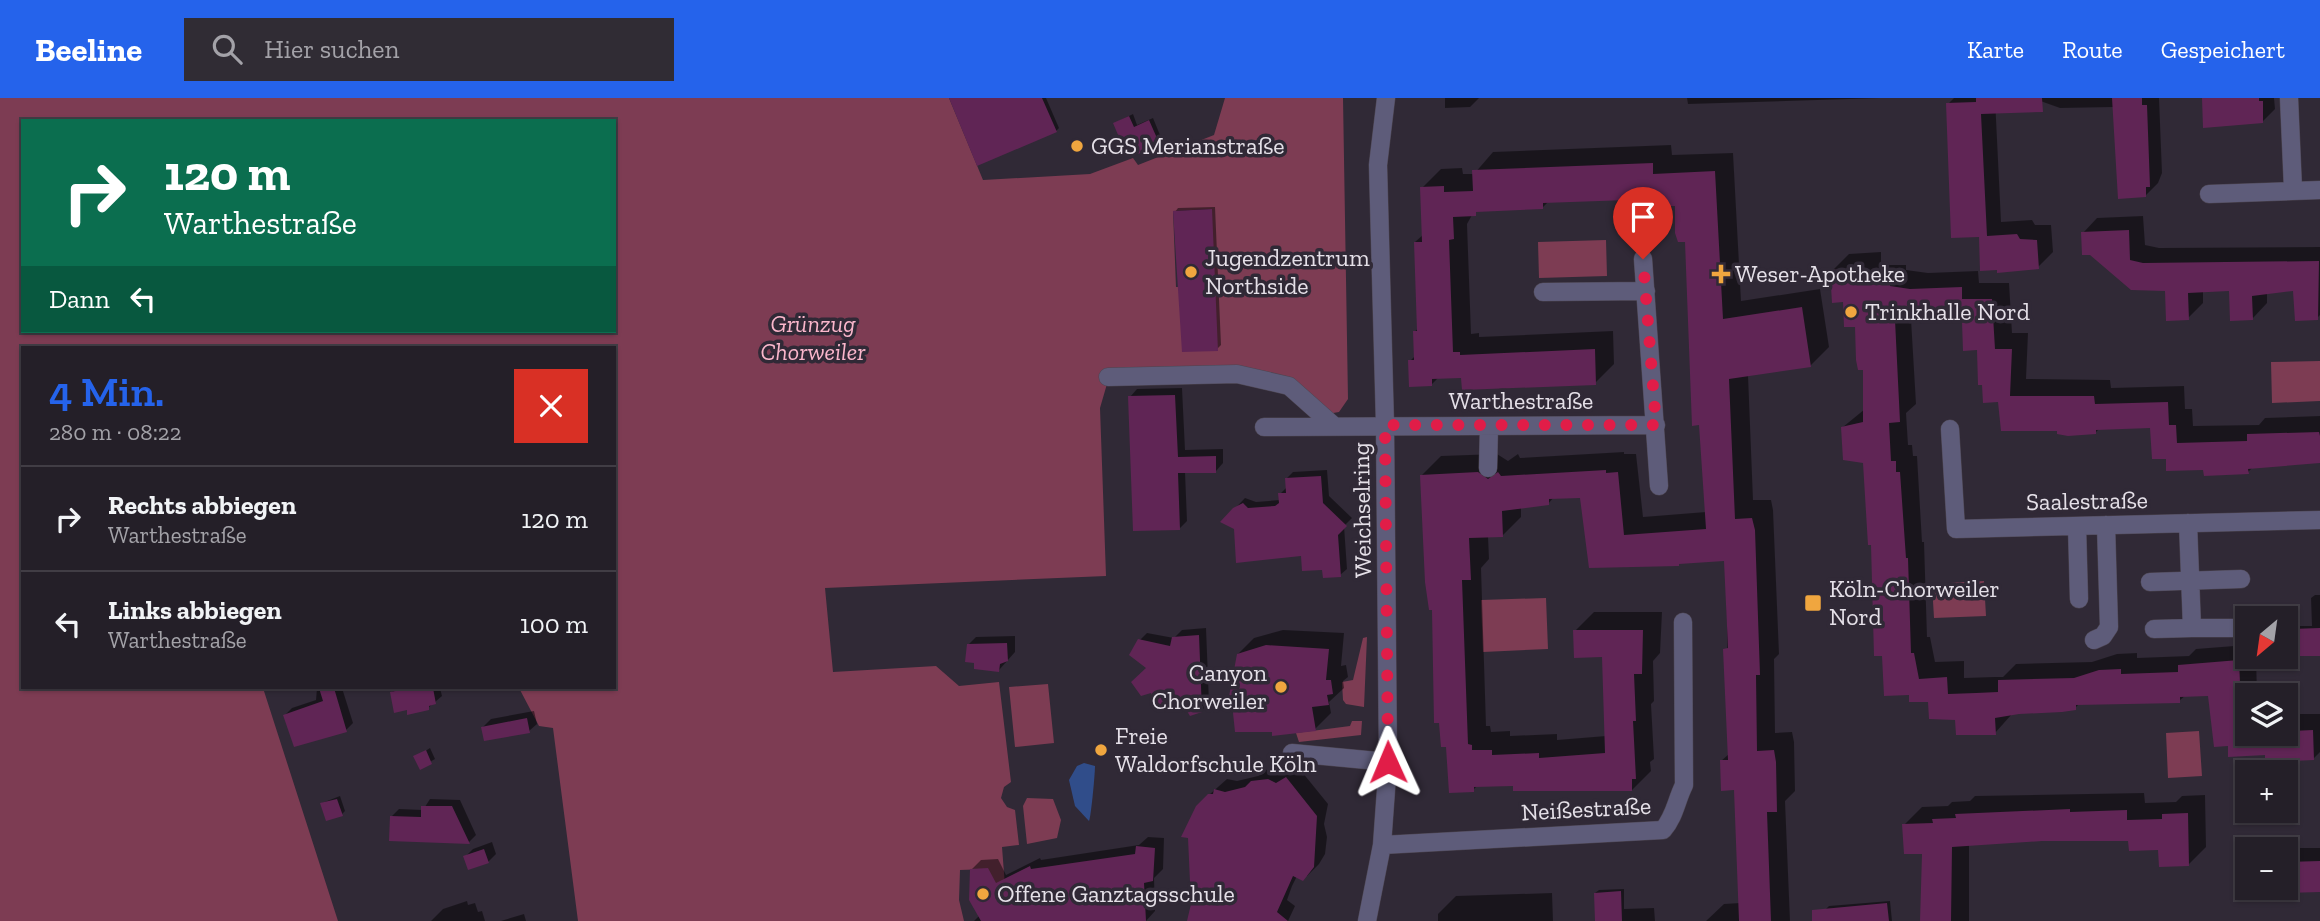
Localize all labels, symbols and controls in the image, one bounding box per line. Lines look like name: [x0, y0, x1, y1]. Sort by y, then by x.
search box: [184, 18, 674, 81]
text: Beeline: [35, 30, 142, 69]
icon: search: [208, 30, 246, 68]
text: Hier suchen: [264, 33, 399, 65]
text: Karte: [1967, 35, 2024, 64]
text: Route: [2062, 35, 2123, 64]
text: Gespeichert: [2161, 35, 2285, 64]
place label: GGS Merianstraße: [1091, 131, 1284, 160]
marker: GGS Merianstraße: [1069, 138, 1085, 154]
text: 120 m: [164, 144, 290, 203]
icon: right: [49, 147, 140, 238]
pin: [1613, 187, 1673, 259]
icon: arrive: [1624, 198, 1662, 236]
text: Warthestraße: [164, 204, 357, 242]
place label: Jugendzentrum Northside: [1205, 243, 1370, 300]
place label: Weser-Apotheke: [1735, 259, 1905, 288]
marker: Jugendzentrum Northside: [1183, 264, 1199, 280]
marker: Weser-Apotheke: [1713, 266, 1729, 282]
icon: left: [124, 280, 162, 318]
text: Dann: [49, 283, 110, 315]
place label: Trinkhalle Nord: [1865, 297, 2030, 326]
marker: Trinkhalle Nord: [1843, 304, 1859, 320]
park label: Grünzug Chorweiler: [760, 309, 866, 366]
text: 4 Min.: [49, 366, 164, 417]
button: close: [514, 369, 588, 443]
street label: Warthestraße: [1449, 386, 1593, 415]
text: 280 m · 08:22: [49, 418, 181, 446]
street label: Weichselring: [1346, 442, 1377, 578]
street label: Saalestraße: [2026, 485, 2148, 516]
text: Rechts abbiegen: [108, 489, 296, 521]
icon: right: [49, 500, 87, 538]
text: 120 m: [521, 503, 588, 535]
text: Warthestraße: [108, 521, 247, 549]
place label: Köln-Chorweiler Nord: [1829, 574, 2000, 631]
marker: Köln-Chorweiler Nord: [1803, 593, 1823, 613]
text: Links abbiegen: [108, 594, 282, 626]
icon: left: [49, 605, 87, 643]
north arrow: [2235, 606, 2298, 668]
map controls: [2235, 606, 2298, 900]
text: 100 m: [520, 608, 588, 640]
text: Warthestraße: [108, 626, 247, 654]
place label: Canyon Chorweiler: [1152, 658, 1267, 715]
marker: Canyon Chorweiler: [1273, 679, 1289, 695]
button: layers: [2235, 683, 2298, 746]
place label: Freie Waldorfschule Köln: [1115, 721, 1317, 778]
position arrow: [1351, 725, 1425, 799]
marker: Freie Waldorfschule Köln: [1093, 742, 1109, 758]
button: +: [2235, 760, 2298, 823]
street label: Neißestraße: [1520, 791, 1652, 826]
button: −: [2235, 837, 2298, 900]
place label: Offene Ganztagsschule: [997, 879, 1235, 908]
marker: Offene Ganztagsschule: [975, 886, 991, 902]

